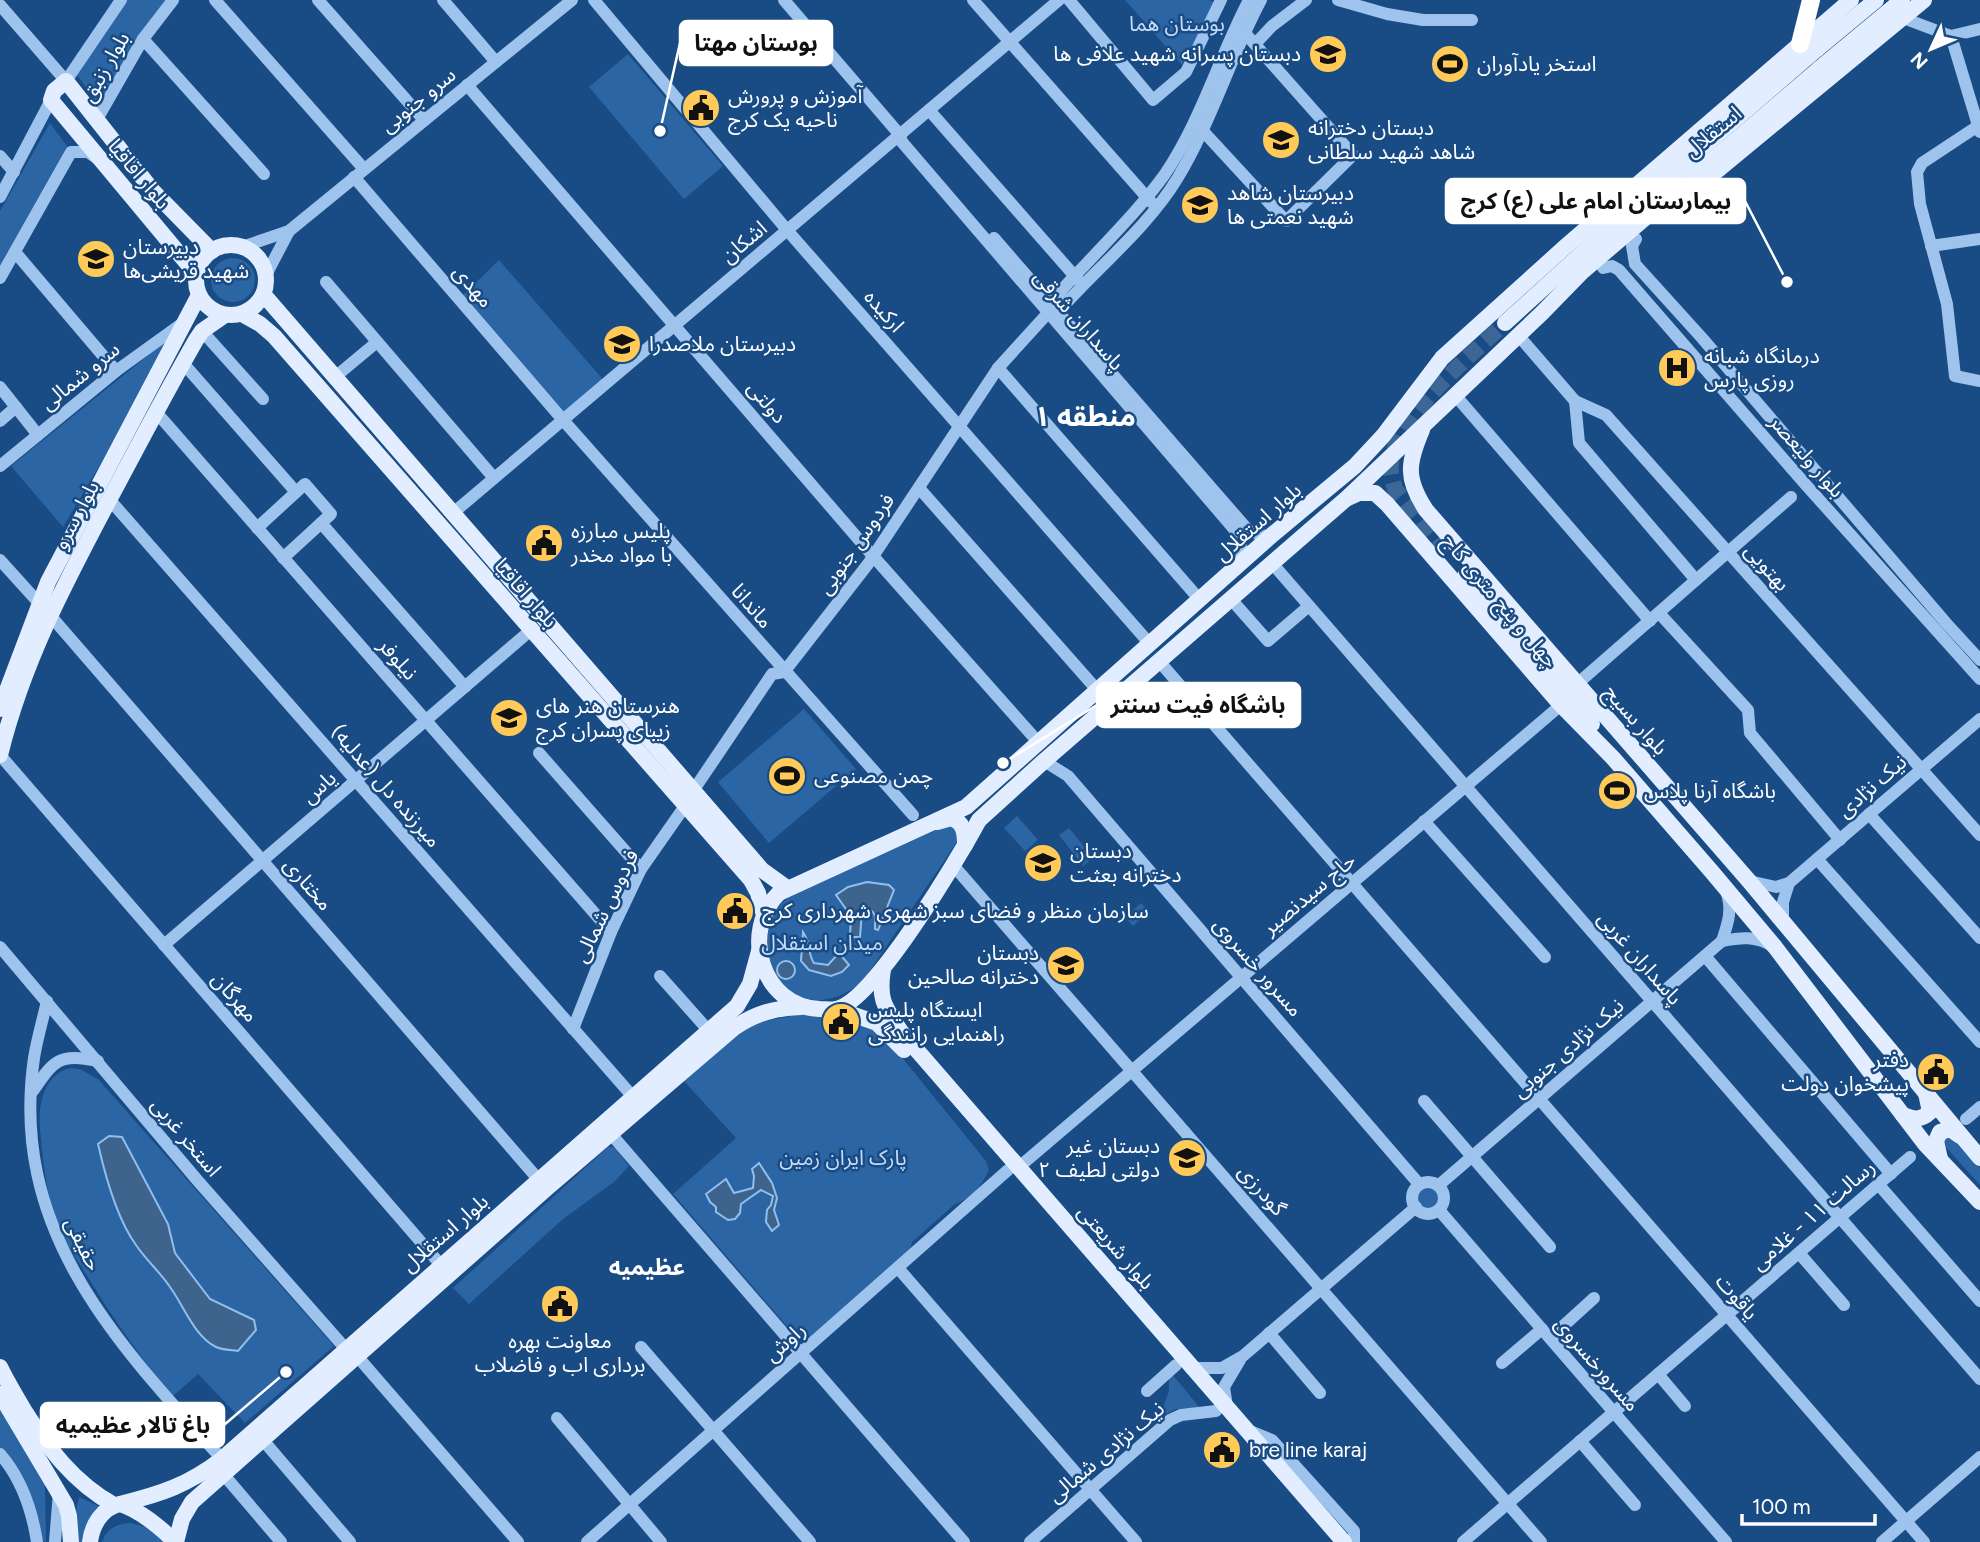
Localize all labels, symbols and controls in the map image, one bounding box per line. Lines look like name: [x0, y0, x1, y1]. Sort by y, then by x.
park label: بوستان هما: [1129, 11, 1225, 36]
north arrow: [1896, 14, 1966, 84]
callout: بوستان مهتا: [680, 21, 832, 65]
street label: بلوار زنبق: [75, 27, 135, 107]
text: بوستان مهتا: [694, 29, 818, 57]
school or university icon: دبستان پسرانه شهید علافی ها: [1307, 33, 1349, 75]
place label: دبستان پسرانه شهید علافی ها: [1053, 41, 1301, 67]
sports icon: استخر یادآوران: [1429, 43, 1471, 85]
text: N: [1906, 47, 1933, 74]
place label: استخر یادآوران: [1477, 51, 1596, 76]
street label: سرو جنوبی: [375, 62, 461, 138]
place label: آموزش و پرورش ناحیه یک کرج: [728, 83, 863, 135]
public building icon: آموزش و پرورش ناحیه یک کرج: [680, 87, 722, 129]
street label: استقلال: [1679, 101, 1746, 163]
place label: دبستان دخترانه شاهد شهید سلطانی: [1308, 115, 1475, 164]
school or university icon: دبستان دخترانه شاهد شهید سلطانی: [1260, 119, 1302, 161]
street label: بلوار اقاقیا: [103, 134, 176, 214]
callout: بیمارستان امام علی (ع) کرج: [1446, 179, 1745, 223]
place label: دبیرستان شاهد شهید نعمتی ها: [1227, 180, 1354, 229]
school or university icon: دبیرستان شاهد شهید نعمتی ها: [1179, 184, 1221, 226]
text: بیمارستان امام علی (ع) کرج: [1461, 187, 1731, 219]
street label: اشکان: [715, 215, 772, 268]
place label: دبیرستان شهید قریشی‌ها: [123, 234, 249, 283]
school or university icon: دبیرستان شهید قریشی‌ها: [75, 238, 117, 280]
street label: مهدی: [448, 259, 499, 312]
street label: پاسداران شرقی: [1028, 264, 1130, 376]
street label: ارکیده: [859, 284, 910, 337]
school or university icon: دبیرستان ملاصدرا: [601, 323, 643, 365]
place label: دبیرستان ملاصدرا: [649, 331, 796, 356]
street label: سرو شمالی: [35, 336, 124, 415]
place label: درمانگاه شبانه روزی پارس: [1704, 343, 1820, 393]
hospital icon: درمانگاه شبانه روزی پارس: [1656, 347, 1698, 389]
street label: دولتی: [742, 375, 792, 428]
district label: منطقه ۱: [1034, 399, 1136, 433]
street label: بلوار ولیعصر: [1764, 408, 1850, 502]
street label: بلوار سرو: [47, 476, 104, 553]
street label: بلوار استقلال: [1209, 477, 1306, 566]
street label: فردوس جنوبی: [812, 488, 900, 599]
place label: پلیس مبارزه با مواد مخدر: [570, 518, 672, 567]
public building icon: پلیس مبارزه با مواد مخدر: [523, 522, 565, 564]
street label: چهل و پنج متری کاج: [1435, 529, 1564, 675]
street label: بهتویی: [1739, 538, 1795, 596]
street label: بلوار اقاقیا: [490, 553, 563, 632]
street label: ماندانا: [726, 578, 778, 633]
street label: نیلوفر: [373, 632, 423, 685]
street label: بلوار بسیج: [1597, 680, 1674, 762]
callout: باشگاه فیت سنتر: [1097, 683, 1300, 727]
text: باشگاه فیت سنتر: [1110, 691, 1285, 719]
place label: هنرستان هنر های زیبای پسران کرج: [536, 693, 680, 745]
school or university icon: هنرستان هنر های زیبای پسران کرج: [488, 697, 530, 739]
street label: میرزنده دل (عدلیه): [326, 719, 447, 852]
street label: نیک نژادی: [1832, 749, 1911, 822]
sports icon: چمن مصنوعی: [766, 755, 808, 797]
place label: چمن مصنوعی: [814, 763, 933, 789]
street label: یاس: [296, 765, 341, 808]
sports icon: باشگاه آرنا پلاس: [1596, 770, 1638, 812]
place label: باشگاه آرنا پلاس: [1644, 778, 1776, 804]
place label: دبستان دخترانه بعثت: [1070, 838, 1181, 887]
school or university icon: دبستان دخترانه بعثت: [1022, 842, 1064, 884]
street label: فردوس شمالی: [567, 845, 644, 966]
street label: حاج سیدنصیر: [1256, 847, 1362, 943]
street label: مختاری: [279, 852, 338, 915]
public building icon: سازمان منظر و فضای سبز شهری شهرداری کرج: [714, 890, 756, 932]
place label: سازمان منظر و فضای سبز شهری شهرداری کرج: [762, 898, 1149, 926]
street label: پاسداران غربی: [1592, 906, 1688, 1010]
street label: مسرور خسروی: [1208, 912, 1308, 1021]
park label: میدان استقلال: [761, 930, 883, 955]
place label: دبستان دخترانه صالحین: [908, 940, 1039, 989]
school or university icon: دبستان دخترانه صالحین: [1045, 944, 1087, 986]
street label: مهرگان: [207, 966, 264, 1027]
street label: نیک نژادی جنوبی: [1507, 992, 1628, 1103]
place label: ایستگاه پلیس راهنمایی رانندگی: [868, 997, 1005, 1046]
public building icon: ایستگاه پلیس راهنمایی رانندگی: [820, 1001, 862, 1043]
place label: دفتر پیشخوان دولت: [1781, 1047, 1909, 1097]
public building icon: دفتر پیشخوان دولت: [1915, 1051, 1957, 1093]
street label: استخر غربی: [146, 1092, 227, 1181]
place label: دبستان غیر دولتی لطیف ۲: [1038, 1133, 1160, 1182]
school or university icon: دبستان غیر دولتی لطیف ۲: [1166, 1137, 1208, 1179]
park label: پارک ایران زمین: [779, 1145, 907, 1171]
street label: رسالت ۱۱ - غلامی: [1746, 1154, 1880, 1275]
street label: گودرزی: [1233, 1159, 1292, 1221]
street label: بلوار استقلال: [396, 1188, 493, 1277]
street label: بلوار شریعتی: [1073, 1199, 1160, 1294]
street label: حقیقی: [60, 1213, 107, 1275]
district label: عظیمیه: [609, 1253, 685, 1281]
street label: یاقوت: [1711, 1269, 1764, 1325]
public building icon: معاونت بهره برداری اب و فاضلاب: [539, 1283, 581, 1325]
street label: مسرورخسروی: [1549, 1311, 1645, 1416]
street label: راوش: [759, 1317, 810, 1367]
place label: معاونت بهره برداری اب و فاضلاب: [475, 1328, 645, 1377]
street label: نیک نژادی شمالی: [1042, 1396, 1169, 1508]
callout: باغ تالار عظیمیه: [41, 1403, 224, 1447]
text: باغ تالار عظیمیه: [56, 1411, 210, 1442]
public building icon: bre line karaj: [1201, 1429, 1243, 1471]
place label: bre line karaj: [1249, 1437, 1367, 1462]
scale bar: [1742, 1482, 1875, 1526]
text: 100 m: [1752, 1494, 1811, 1519]

